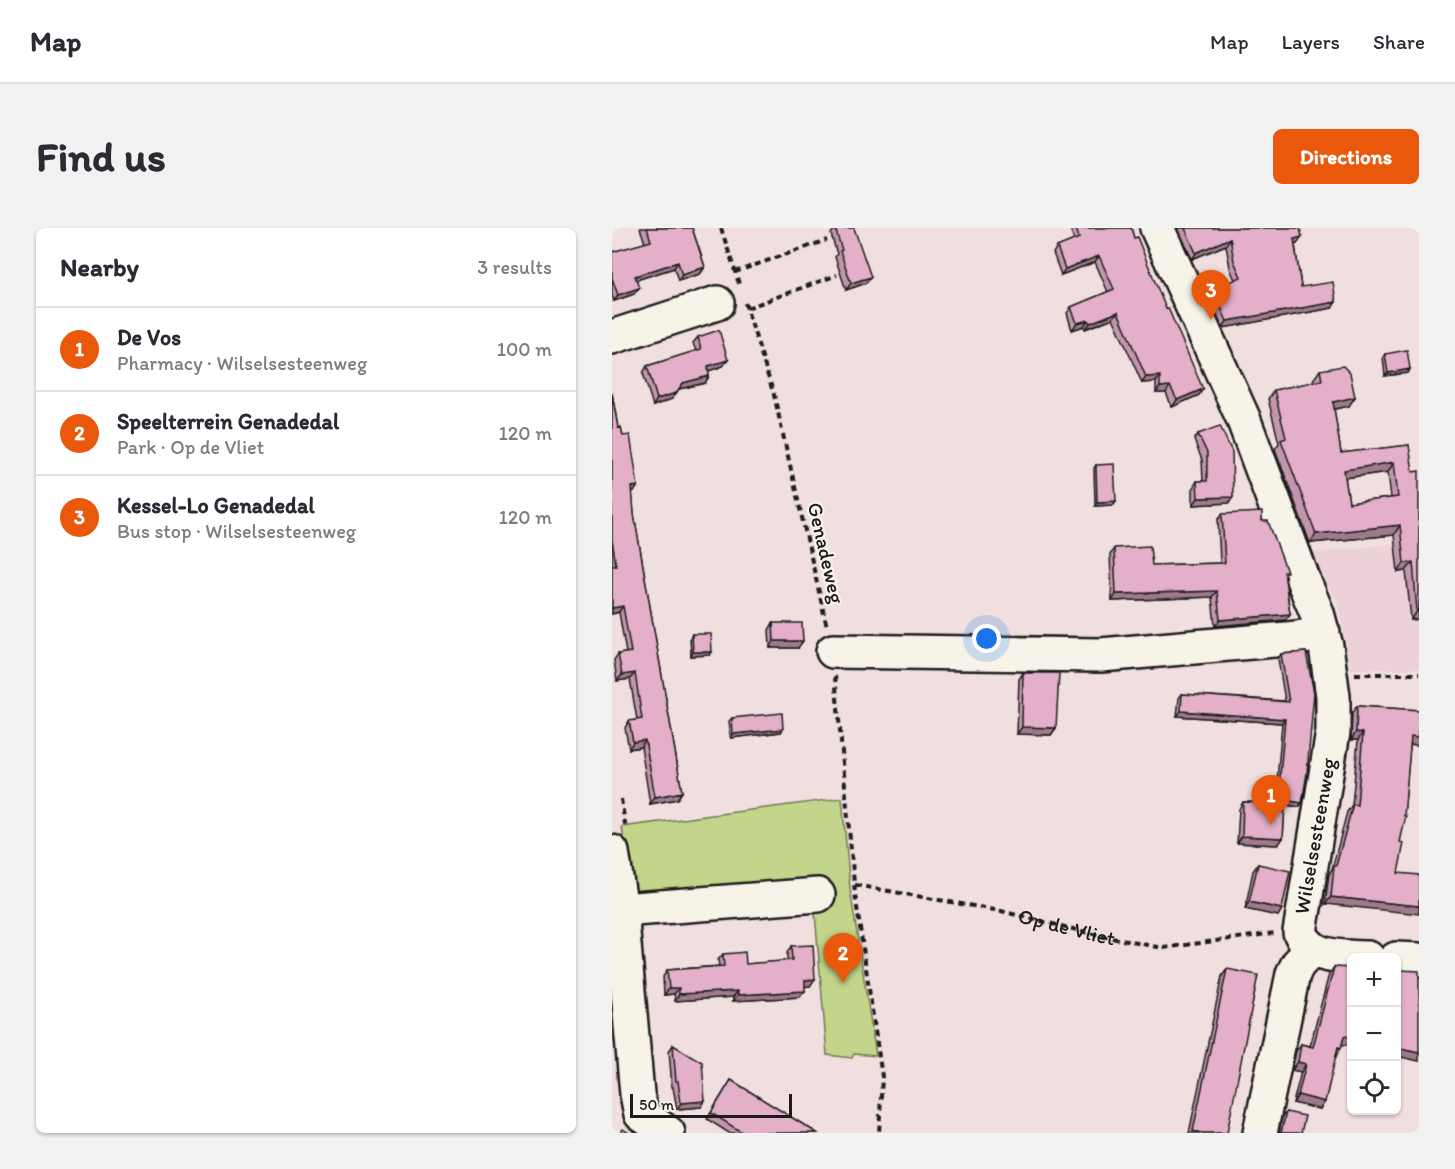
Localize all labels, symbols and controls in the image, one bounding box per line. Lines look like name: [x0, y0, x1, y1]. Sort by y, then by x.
text: Map: [30, 24, 81, 58]
text: Map: [1210, 29, 1249, 54]
text: Layers: [1282, 29, 1340, 54]
text: Share: [1373, 29, 1425, 54]
button: Directions: [1273, 129, 1419, 184]
text: Find us: [36, 131, 166, 182]
text: Nearby: [60, 251, 139, 283]
text: 3 results: [477, 255, 552, 279]
pin: 3: [1192, 270, 1230, 320]
text: De Vos: [117, 324, 181, 351]
text: 1: [75, 337, 84, 361]
text: 100 m: [497, 337, 552, 361]
text: Pharmacy · Wilselsesteenweg: [117, 351, 367, 375]
text: Speelterrein Genadedal: [117, 408, 339, 435]
text: 2: [74, 421, 85, 445]
text: 120 m: [499, 421, 552, 445]
text: Park · Op de Vliet: [117, 435, 264, 459]
text: Kessel-Lo Genadedal: [117, 492, 315, 519]
street label: Genadeweg: [803, 500, 850, 606]
text: 3: [74, 505, 85, 529]
text: 120 m: [499, 505, 552, 529]
text: Bus stop · Wilselsesteenweg: [117, 519, 356, 543]
your location: [972, 624, 1001, 653]
street label: Wilselsesteenweg: [1288, 756, 1341, 916]
pin: 1: [1252, 776, 1290, 825]
street label: Op de Vliet: [1016, 903, 1117, 950]
pin: 2: [824, 934, 862, 983]
map controls: [1347, 953, 1401, 1115]
button: +: [1347, 953, 1401, 1007]
button: −: [1347, 1007, 1401, 1061]
button: locate: [1347, 1061, 1401, 1115]
scale bar: [630, 1091, 792, 1118]
text: 50 m: [639, 1095, 674, 1114]

